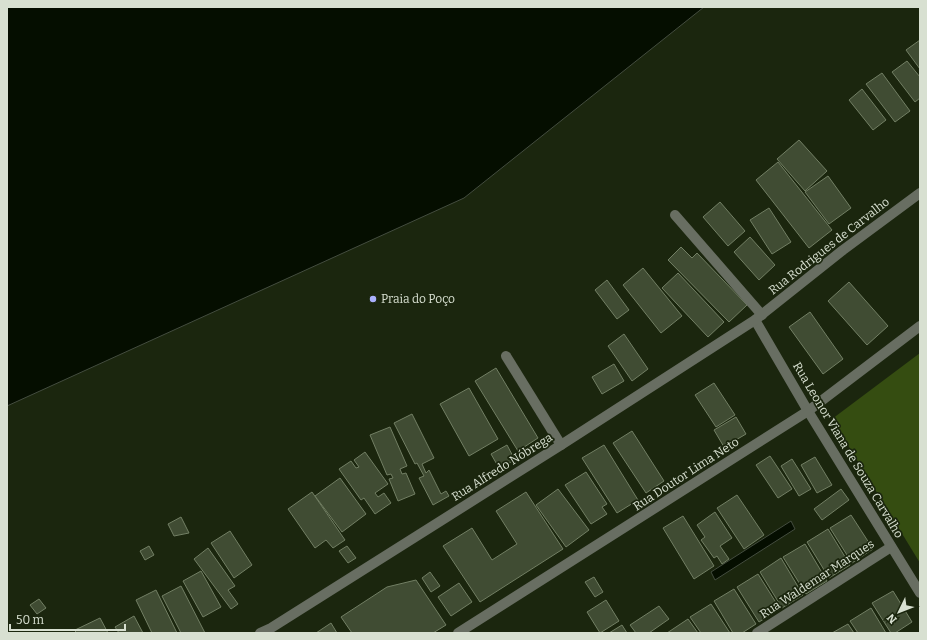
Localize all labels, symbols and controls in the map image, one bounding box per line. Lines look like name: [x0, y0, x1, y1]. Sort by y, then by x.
street label: Rua Rodrigues de Carvalho: [766, 194, 892, 297]
place label: Praia do Poço: [381, 292, 455, 306]
marker: Praia do Poço: [368, 294, 378, 304]
street label: Rua Leonor Viana de Souza Carvalho: [790, 360, 906, 540]
street label: Rua Alfredo Nóbrega: [449, 430, 555, 504]
street label: Rua Doutor Lima Neto: [631, 435, 742, 513]
street label: Rua Waldemar Marques: [757, 537, 877, 621]
north arrow: [879, 592, 919, 632]
scale bar: [10, 606, 125, 632]
text: N: [884, 611, 900, 626]
text: 50 m: [16, 613, 45, 627]

